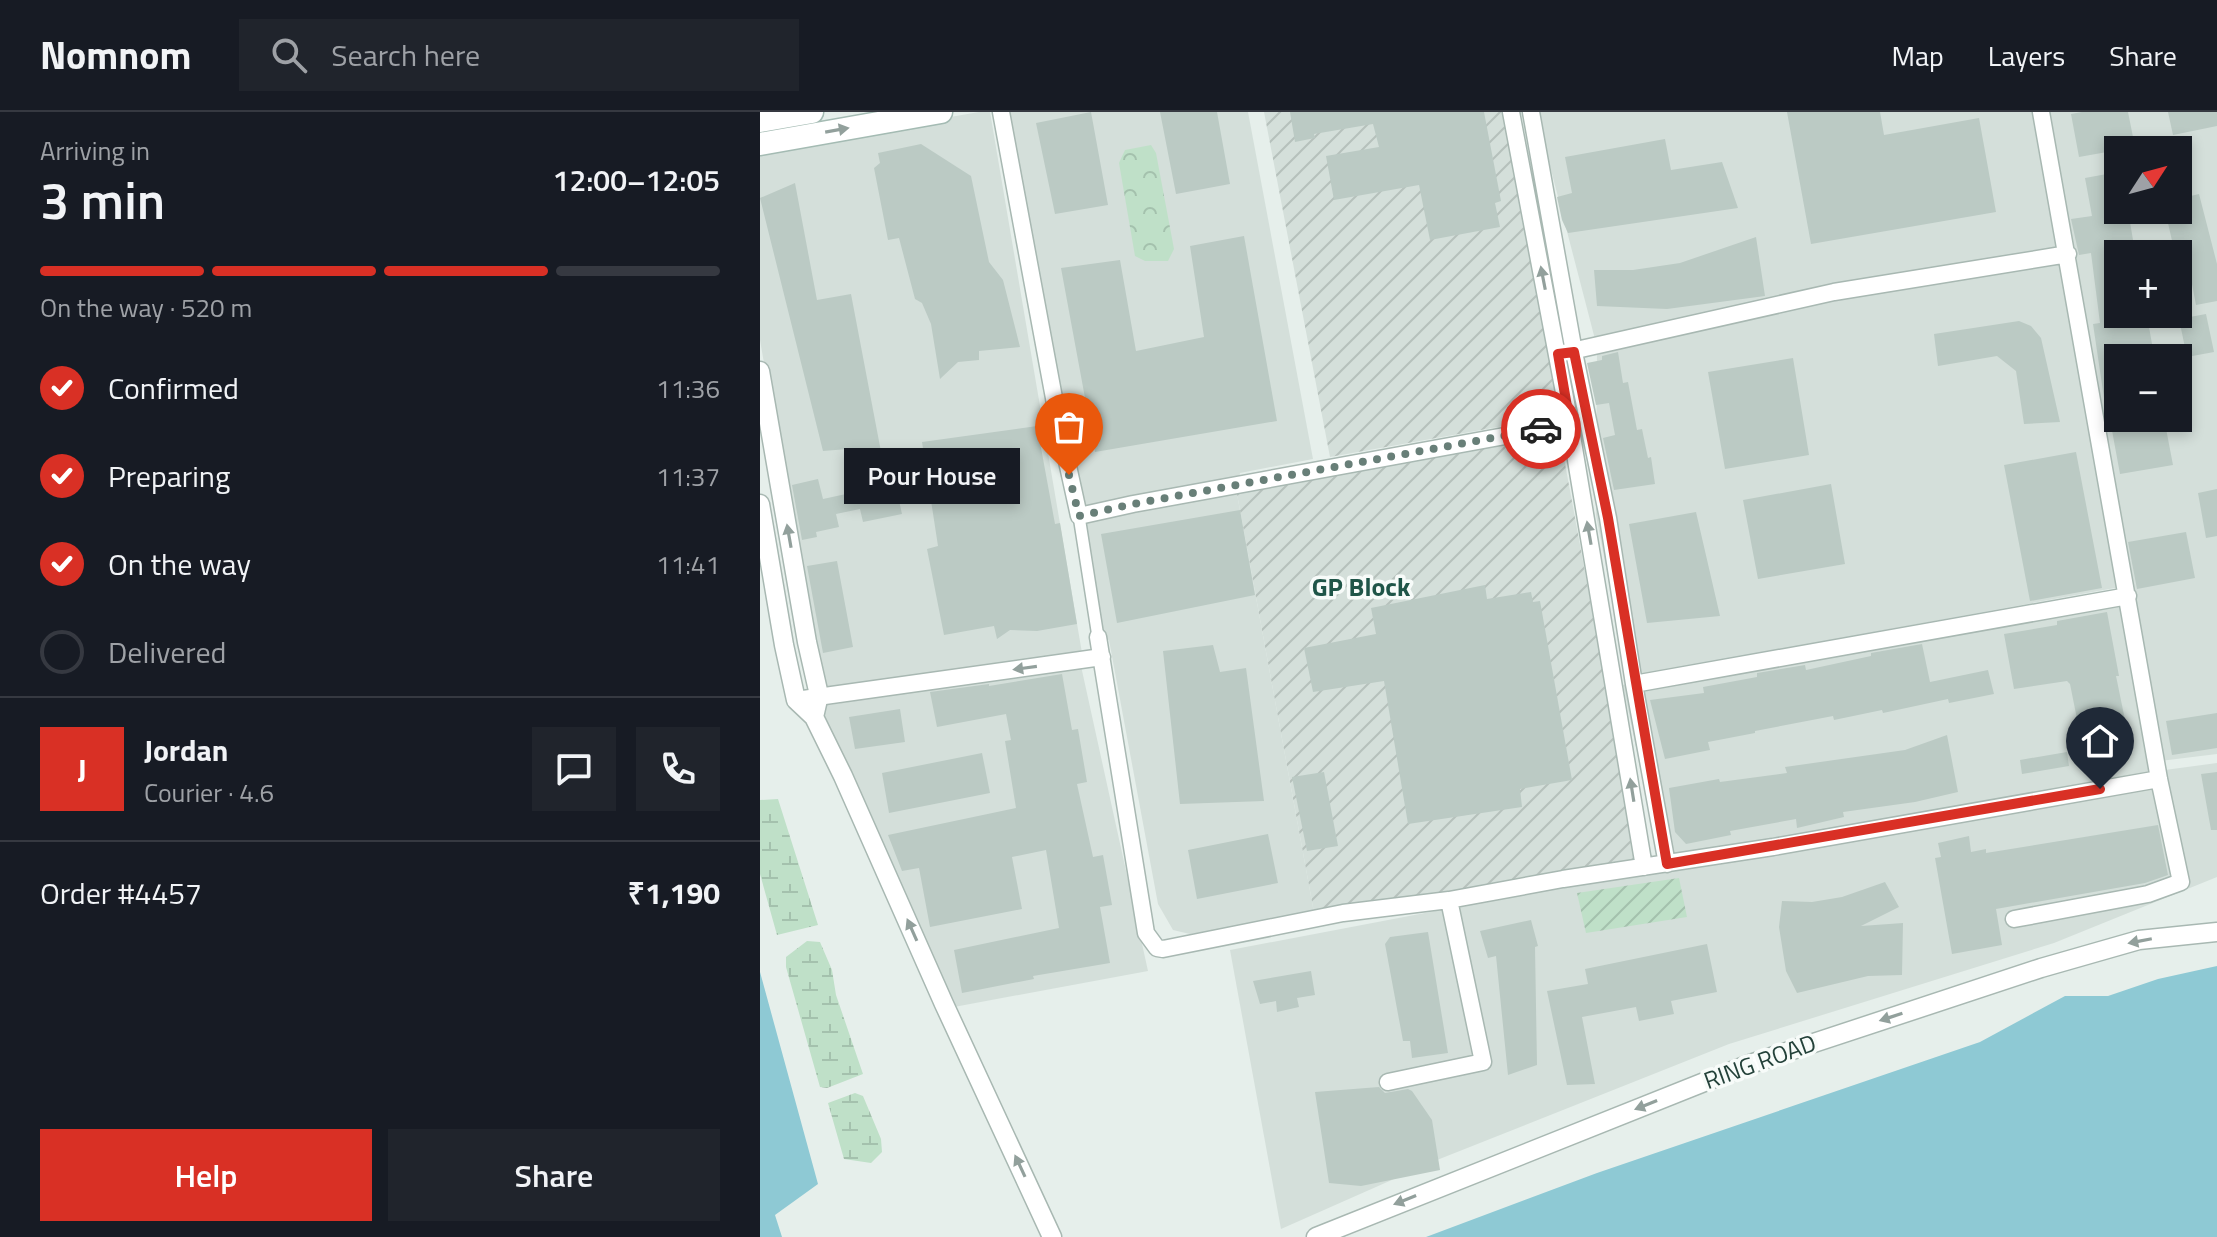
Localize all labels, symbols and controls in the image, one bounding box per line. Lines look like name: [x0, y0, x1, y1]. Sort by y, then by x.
search box: [239, 19, 799, 91]
text: Nomnom: [40, 26, 191, 84]
text: Search here: [331, 32, 480, 78]
icon: search: [267, 33, 311, 77]
text: Map: [1891, 34, 1944, 77]
text: Layers: [1988, 34, 2065, 77]
text: Share: [2109, 34, 2177, 77]
one-way arrow: [825, 124, 850, 136]
text: Arriving in: [40, 131, 150, 170]
north arrow: [2104, 136, 2192, 224]
map controls: [2104, 136, 2192, 432]
text: 12:00–12:05: [553, 157, 720, 203]
text: 3 min: [40, 160, 165, 239]
button: +: [2104, 240, 2192, 328]
one-way arrow: [1536, 265, 1549, 290]
text: On the way · 520 m: [40, 288, 252, 327]
button: −: [2104, 344, 2192, 432]
text: Confirmed: [108, 365, 239, 411]
icon: check: [40, 366, 84, 410]
text: 11:36: [656, 369, 720, 408]
courier: [1501, 389, 1581, 469]
pin: [1035, 393, 1103, 475]
icon: bag: [1047, 405, 1091, 449]
icon: car: [1519, 407, 1563, 451]
callout: Pour House: [845, 447, 1021, 503]
text: Preparing: [108, 453, 230, 499]
icon: check: [40, 454, 84, 498]
text: Pour House: [867, 456, 997, 495]
text: 11:37: [656, 457, 720, 496]
one-way arrow: [1582, 521, 1594, 546]
one-way arrow: [782, 523, 794, 548]
text: On the way: [108, 541, 251, 587]
icon: check: [40, 542, 84, 586]
text: 11:41: [656, 545, 720, 584]
district label: GP Block: [1312, 567, 1411, 606]
text: Delivered: [108, 629, 226, 675]
one-way arrow: [1012, 661, 1037, 674]
pin: [2066, 707, 2134, 789]
icon: home: [2078, 719, 2122, 763]
text: Jordan: [144, 727, 228, 773]
button: chat: [532, 727, 616, 811]
button: phone: [636, 727, 720, 811]
text: J: [77, 746, 87, 792]
text: Courier · 4.6: [144, 773, 274, 812]
one-way arrow: [1625, 777, 1637, 802]
text: Order #4457: [40, 870, 202, 916]
text: ₹1,190: [628, 870, 720, 916]
one-way arrow: [905, 918, 918, 942]
one-way arrow: [2127, 936, 2152, 948]
one-way arrow: [1879, 1012, 1903, 1024]
street label: RING ROAD: [1698, 1024, 1821, 1098]
one-way arrow: [1634, 1098, 1658, 1111]
button: Help: [40, 1129, 372, 1221]
button: Share: [388, 1129, 720, 1221]
one-way arrow: [1013, 1155, 1026, 1178]
one-way arrow: [1393, 1194, 1417, 1207]

